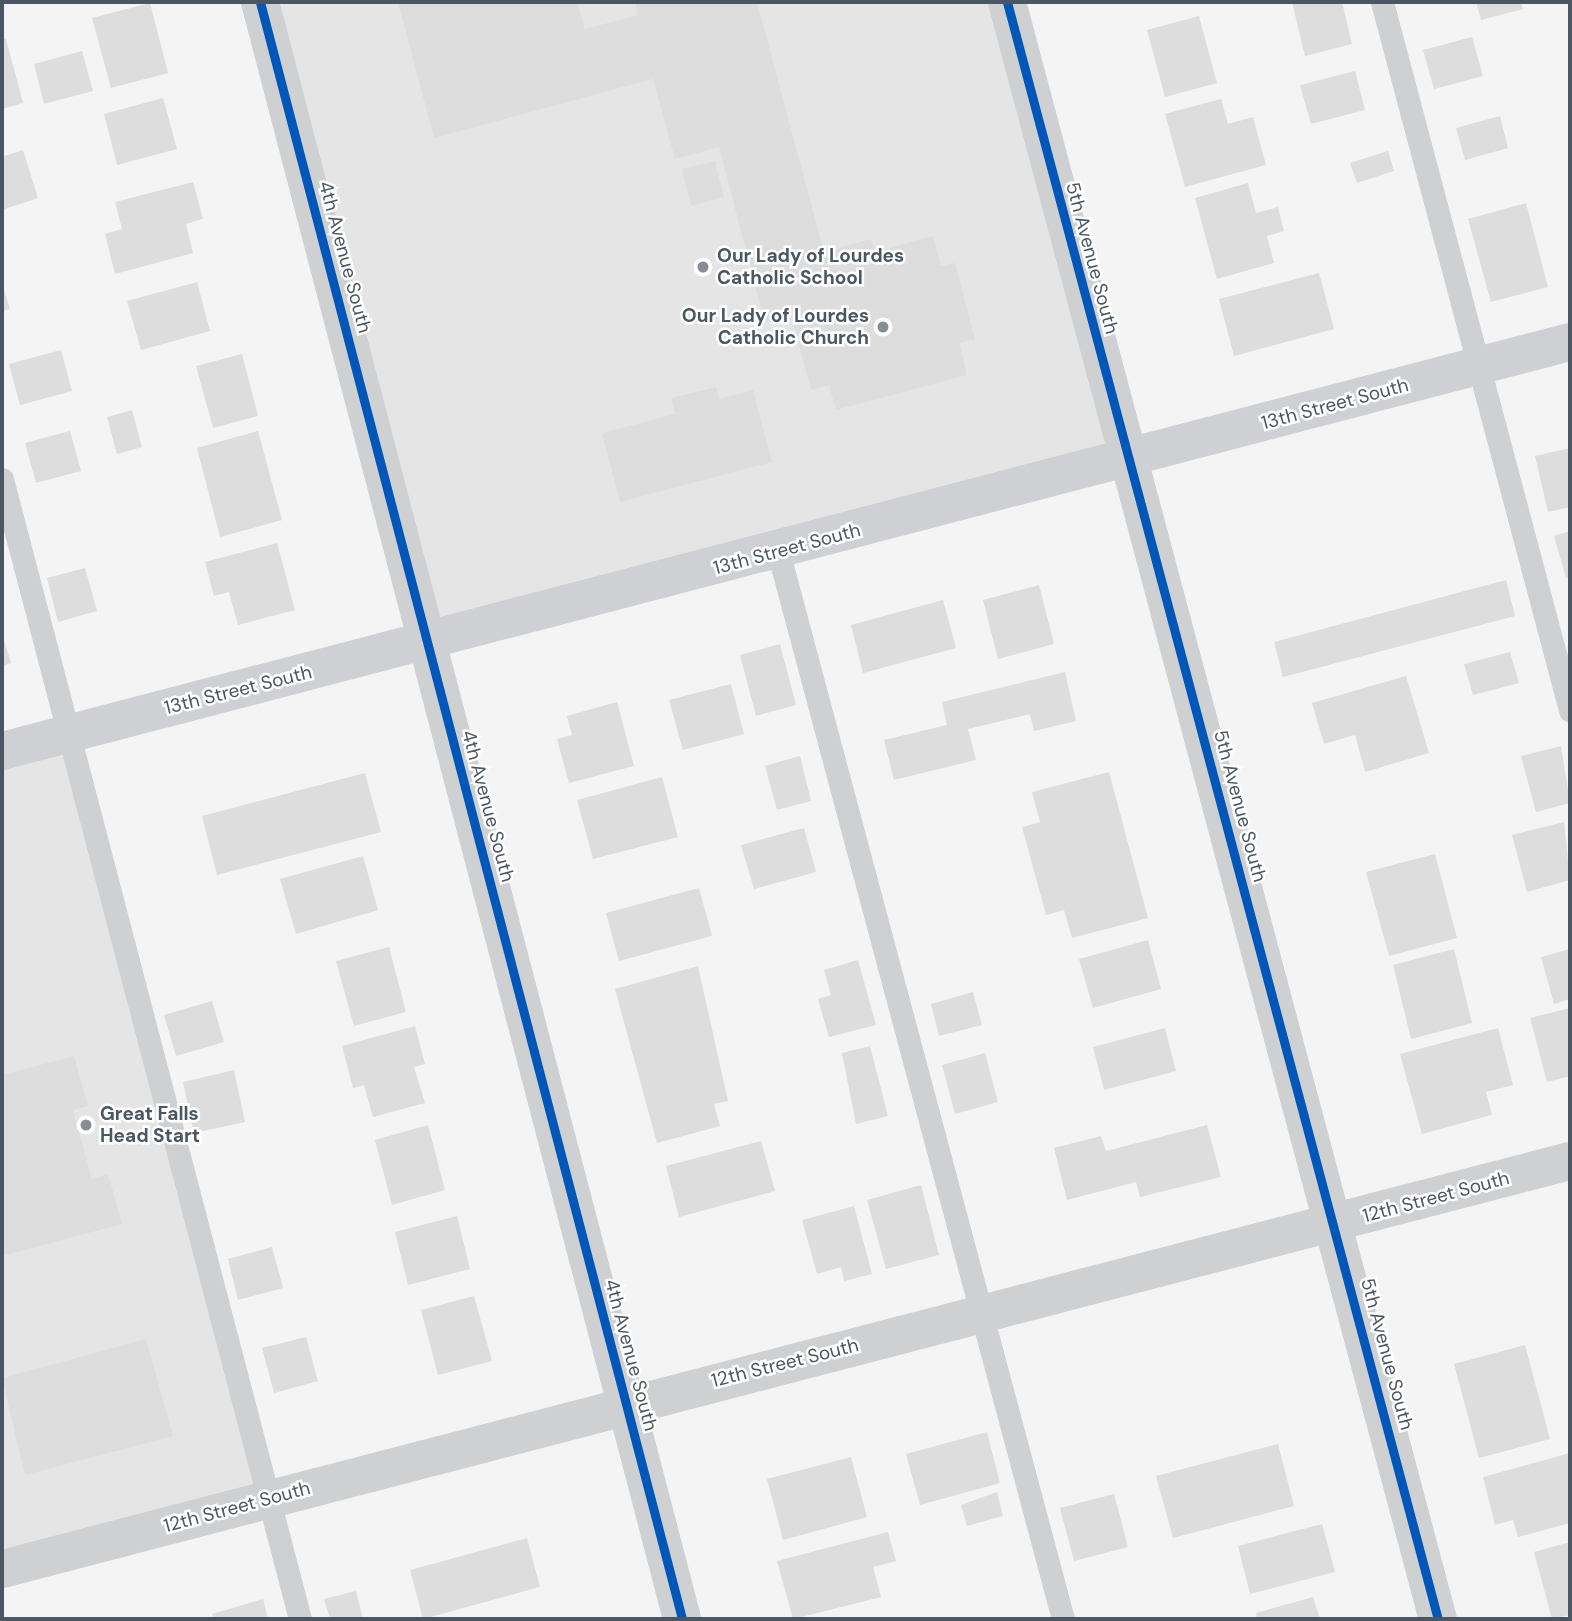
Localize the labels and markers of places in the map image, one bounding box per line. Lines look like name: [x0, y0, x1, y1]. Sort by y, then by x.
place label: Our Lady of Lourdes Catholic School: [717, 245, 904, 289]
marker: Our Lady of Lourdes Catholic School: [695, 259, 711, 275]
place label: Our Lady of Lourdes Catholic Church: [682, 305, 869, 349]
marker: Our Lady of Lourdes Catholic Church: [875, 319, 891, 335]
place label: Great Falls Head Start: [100, 1103, 200, 1147]
marker: Great Falls Head Start: [78, 1117, 94, 1133]

